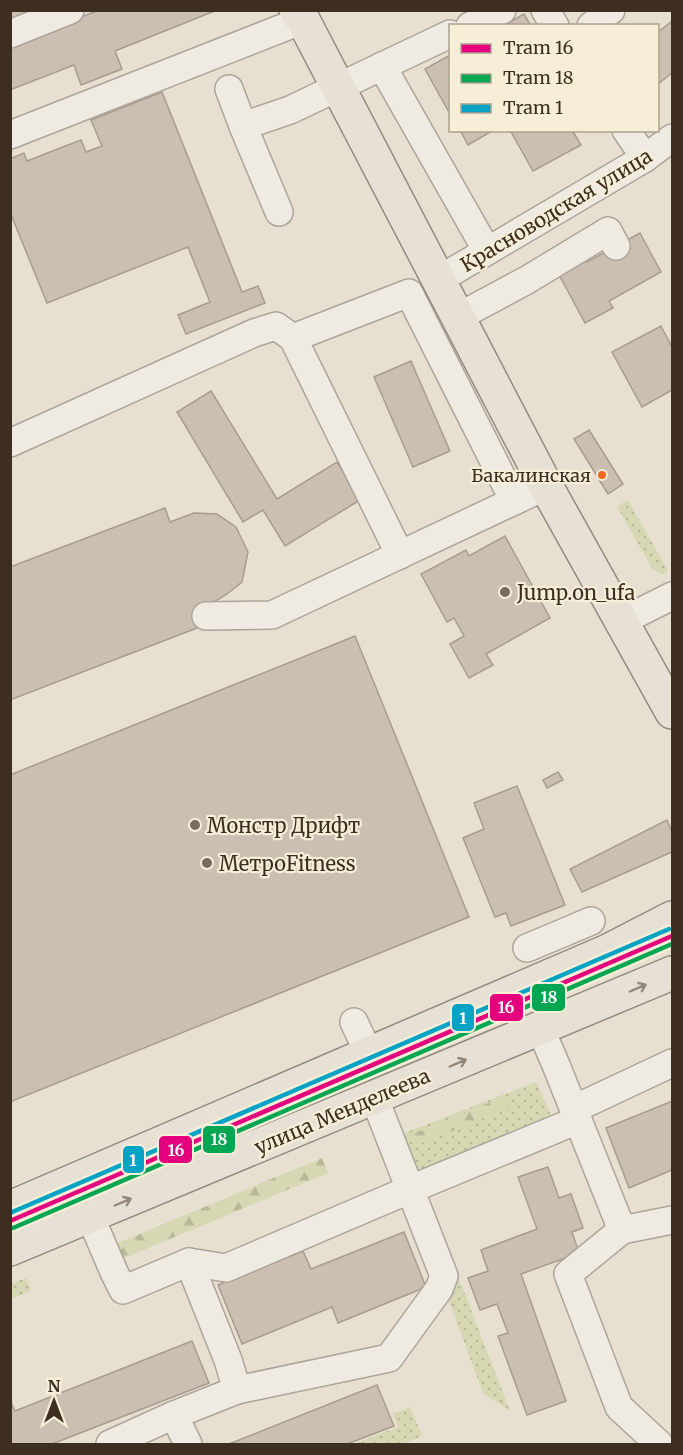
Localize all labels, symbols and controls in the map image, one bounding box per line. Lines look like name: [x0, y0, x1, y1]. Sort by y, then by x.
legend: [449, 24, 659, 132]
text: Tram 16: [503, 36, 574, 59]
text: Tram 18: [503, 66, 573, 89]
text: Tram 1: [503, 96, 563, 119]
street label: Красноводская улица: [456, 143, 657, 277]
place label: Бакалинская: [471, 464, 591, 487]
marker: Бакалинская: [596, 469, 608, 481]
place label: Jump.on_ufa: [516, 580, 635, 605]
marker: Jump.on_ufa: [498, 585, 512, 599]
place label: Монстр Дрифт: [207, 813, 360, 838]
marker: Монстр Дрифт: [188, 818, 202, 832]
place label: МетроFitness: [219, 851, 356, 876]
marker: МетроFitness: [200, 856, 214, 870]
one-way arrow: [628, 982, 646, 993]
line badge: 18: [531, 983, 566, 1012]
text: 18: [541, 987, 557, 1007]
line badge: 16: [489, 993, 524, 1022]
text: 16: [498, 997, 514, 1017]
line badge: 1: [451, 1003, 475, 1032]
text: 1: [459, 1008, 467, 1028]
one-way arrow: [448, 1057, 466, 1068]
street label: улица Менделеева: [250, 1063, 434, 1159]
line badge: 18: [202, 1125, 236, 1154]
text: 18: [211, 1129, 227, 1149]
line badge: 16: [158, 1135, 193, 1164]
text: 16: [168, 1140, 184, 1160]
line badge: 1: [122, 1145, 145, 1174]
text: 1: [129, 1150, 137, 1170]
one-way arrow: [113, 1196, 131, 1207]
north arrow: [24, 1371, 84, 1431]
text: N: [48, 1376, 61, 1396]

